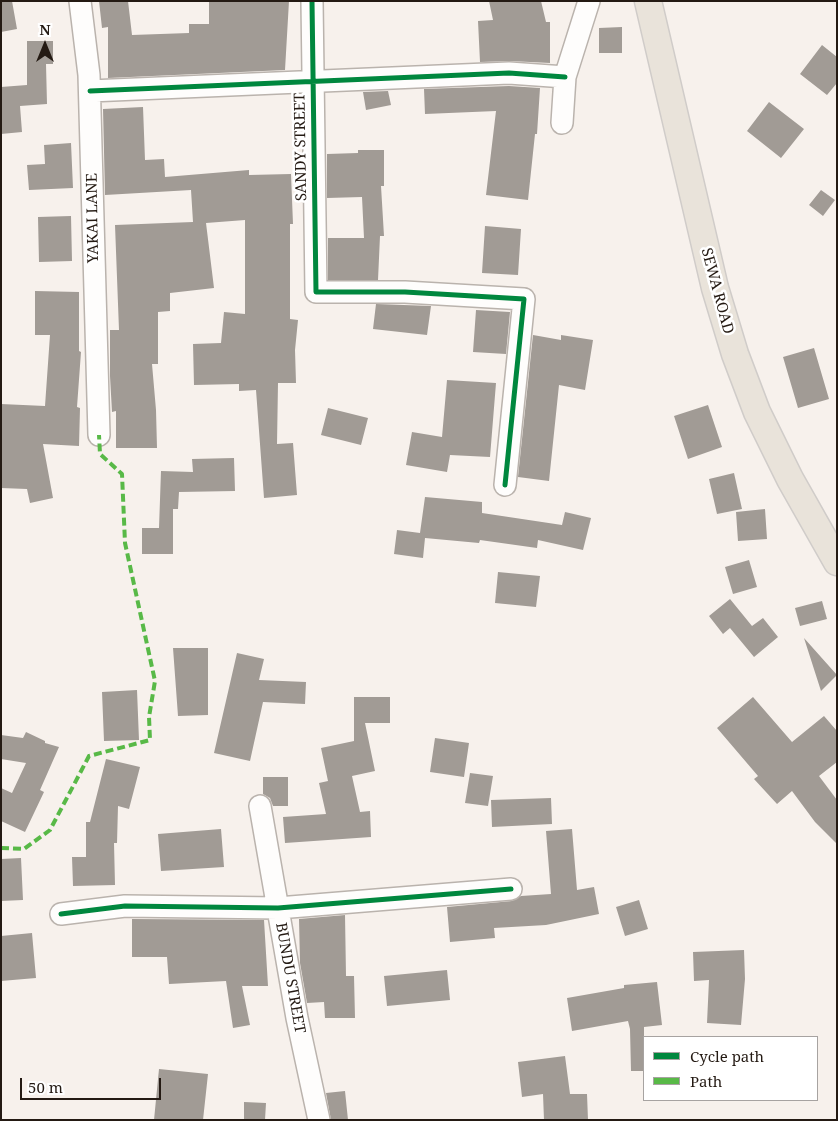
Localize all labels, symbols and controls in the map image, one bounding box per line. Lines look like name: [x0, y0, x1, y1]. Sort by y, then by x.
north arrow: [20, 20, 70, 70]
text: N: [39, 20, 51, 39]
street label: SANDY STREET: [291, 93, 311, 201]
street label: YAKAI LANE: [83, 173, 103, 263]
street label: SEWA ROAD: [697, 246, 737, 336]
street label: BUNDU STREET: [271, 921, 309, 1035]
legend: [643, 1036, 818, 1101]
text: Cycle path: [690, 1046, 764, 1066]
scale bar: [22, 1068, 164, 1100]
text: Path: [690, 1071, 722, 1091]
text: 50 m: [28, 1077, 63, 1097]

